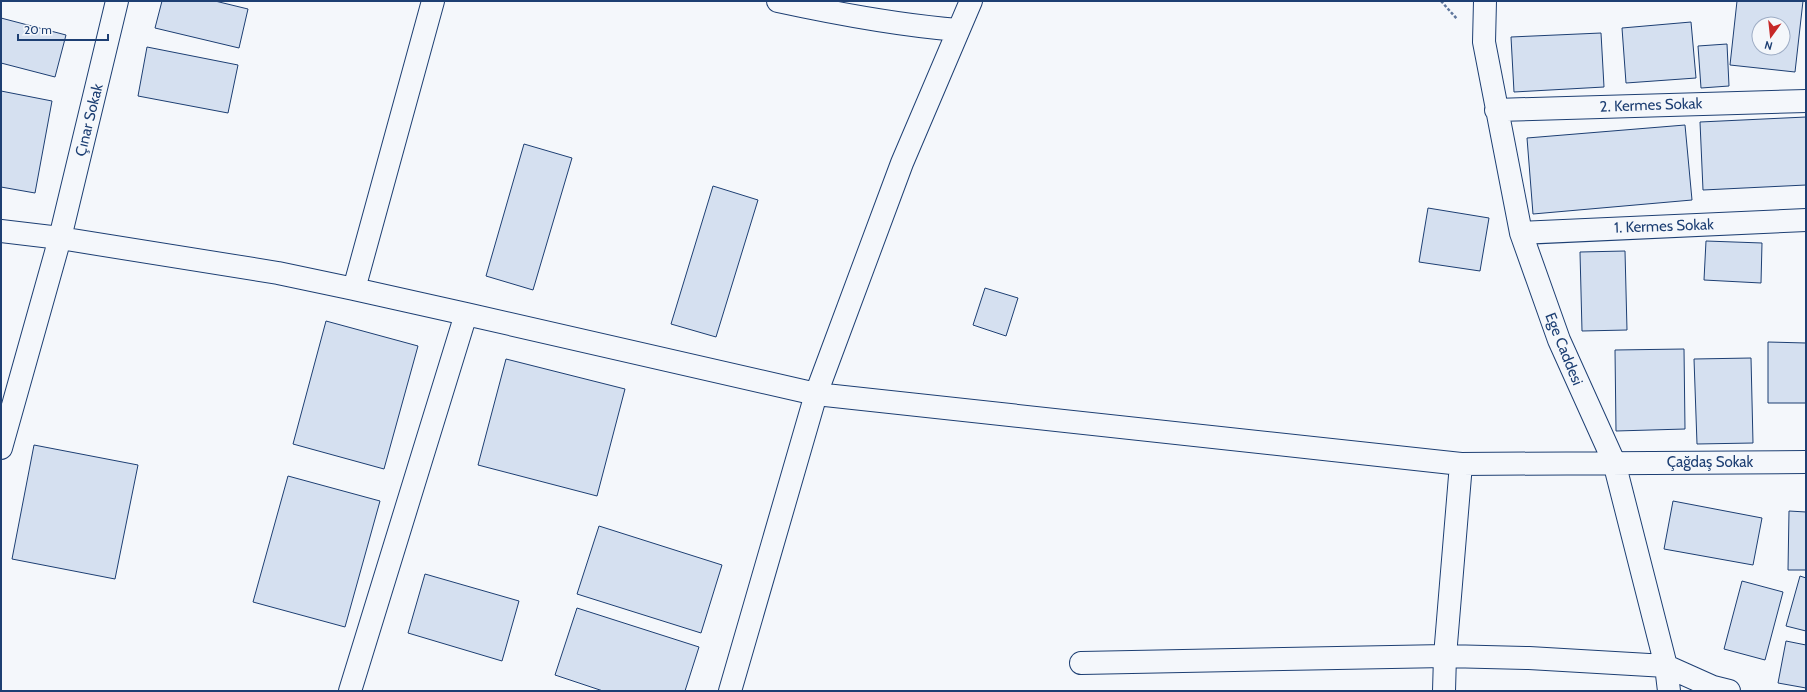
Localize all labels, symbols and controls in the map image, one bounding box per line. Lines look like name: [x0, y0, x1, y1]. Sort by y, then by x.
scale bar: [18, 16, 108, 42]
north arrow: [1751, 16, 1791, 56]
text: 20 m: [24, 22, 52, 37]
text: N: [1763, 38, 1774, 53]
street label: Çınar Sokak: [71, 82, 107, 158]
street label: 2. Kermes Sokak: [1599, 94, 1703, 116]
street label: 1. Kermes Sokak: [1614, 215, 1714, 237]
street label: Ege Caddesi: [1541, 310, 1587, 388]
street label: Çağdaş Sokak: [1667, 453, 1754, 471]

